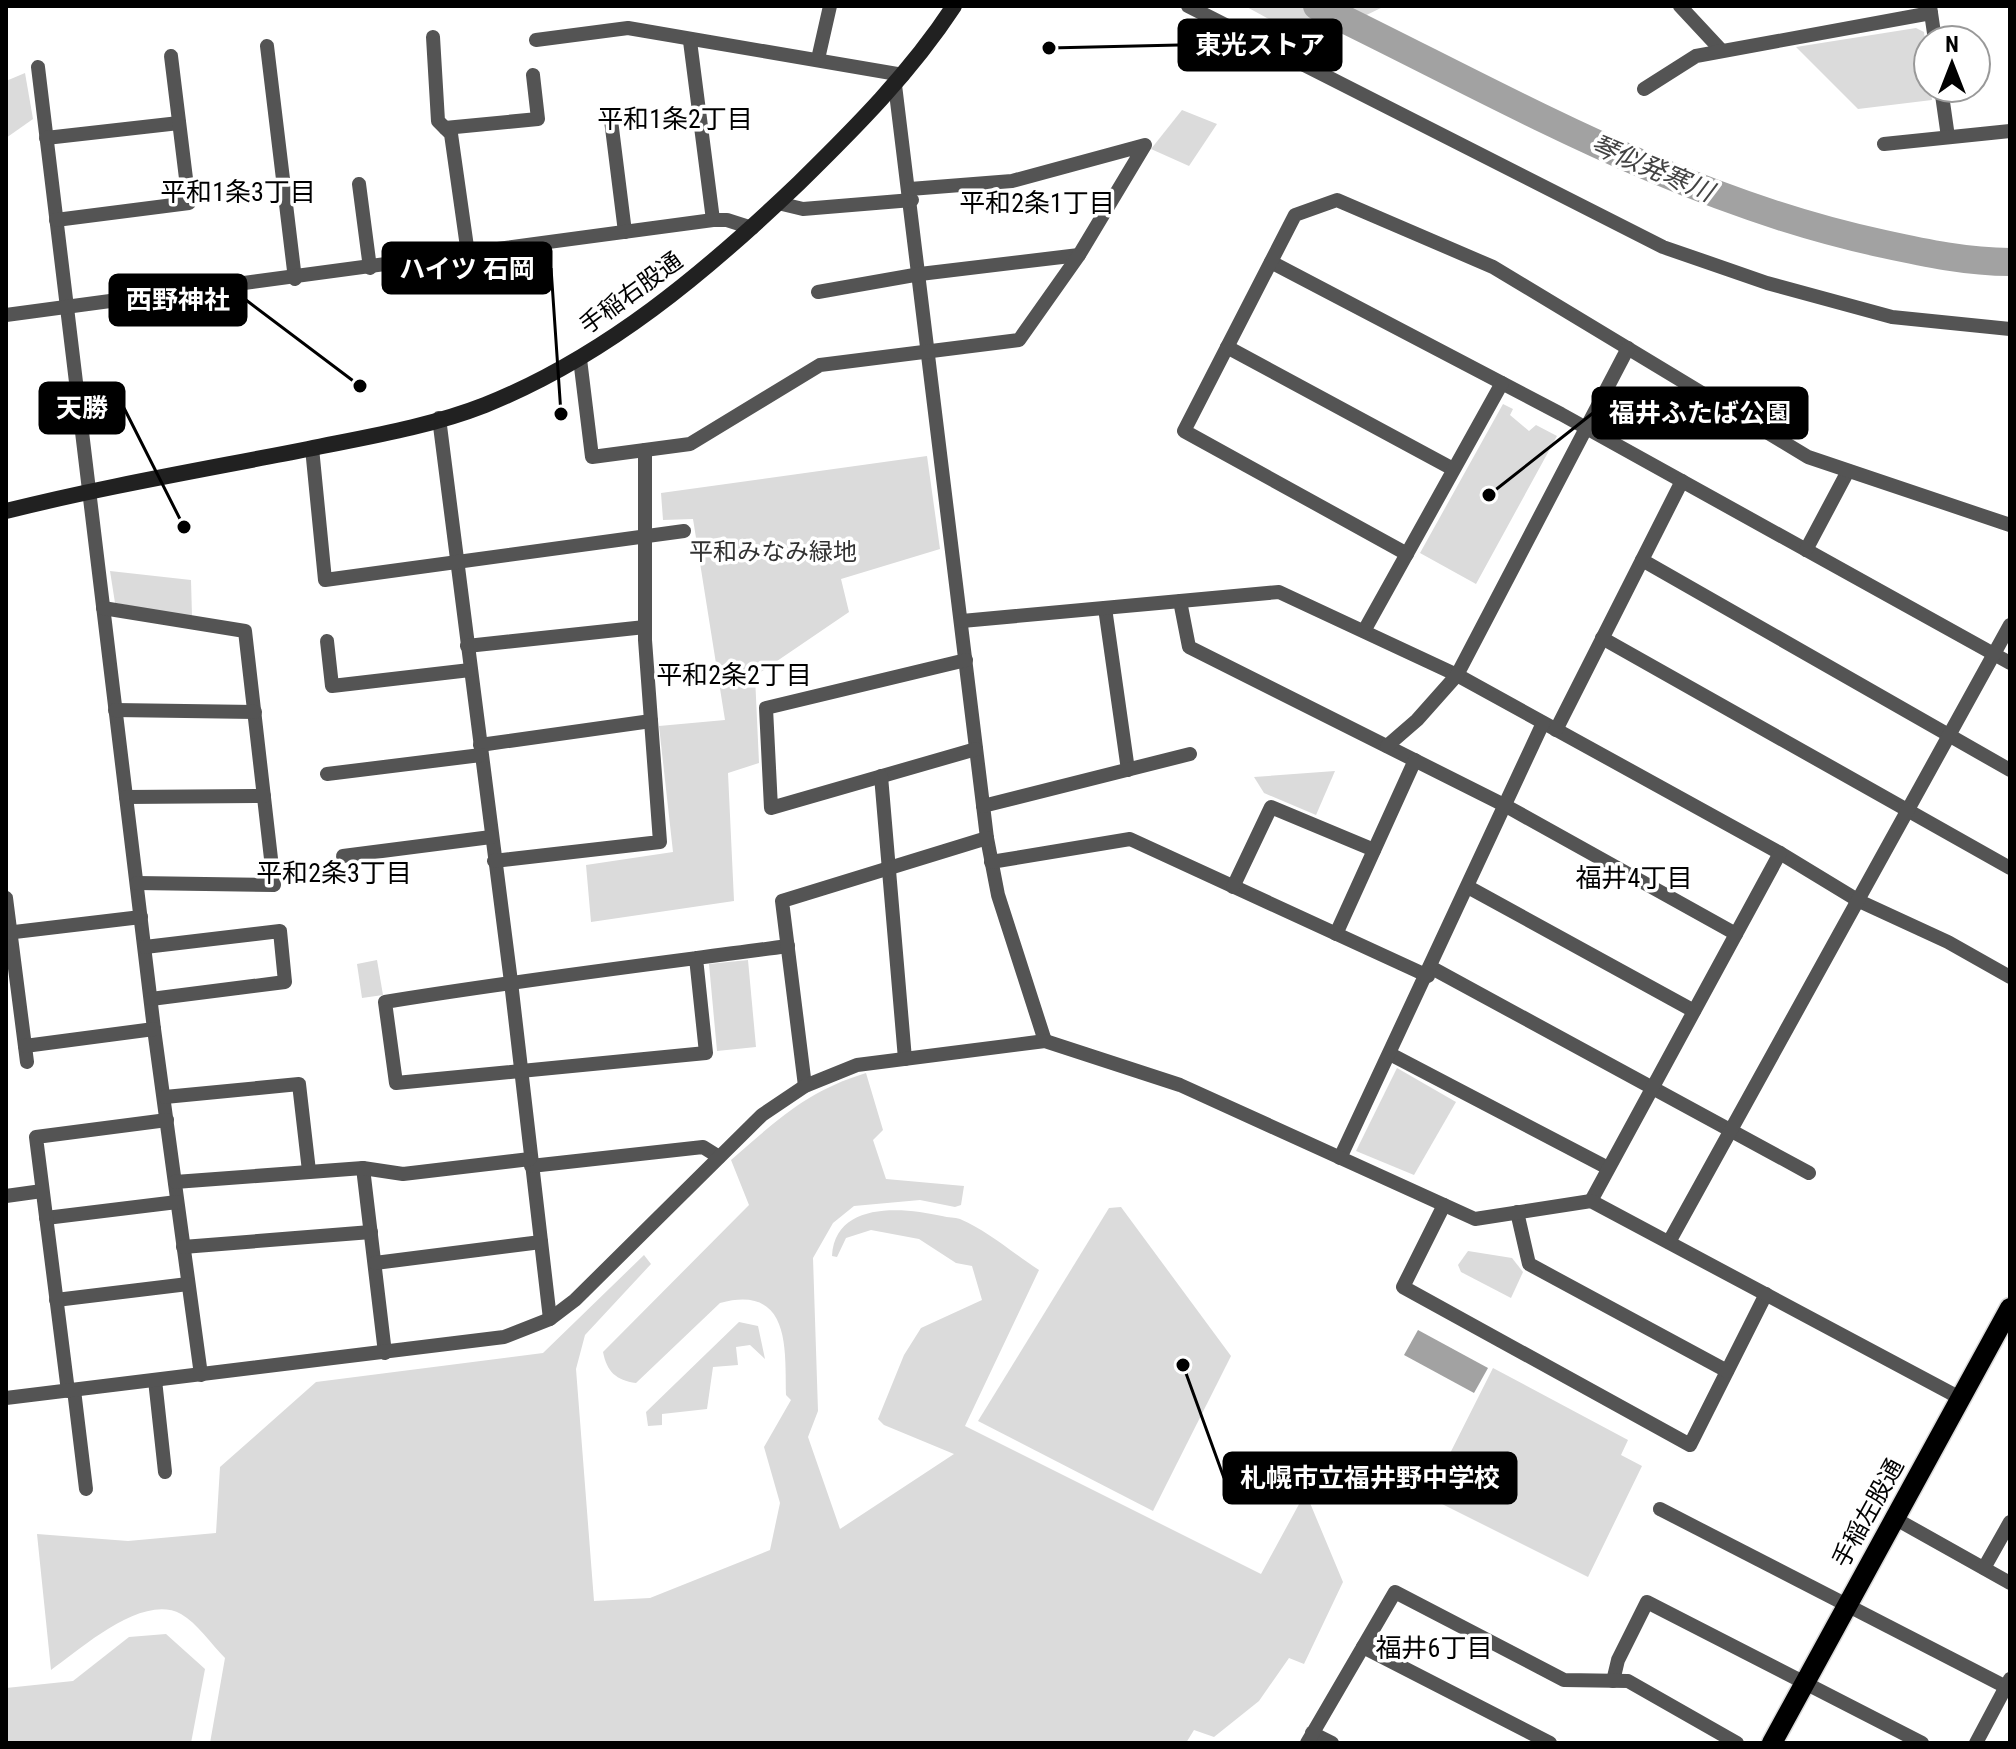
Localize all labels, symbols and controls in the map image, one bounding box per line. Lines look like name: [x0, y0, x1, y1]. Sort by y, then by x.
callout: 東光ストア: [1179, 20, 1341, 70]
north arrow: [1912, 24, 1992, 104]
text: 東光ストア: [1195, 30, 1325, 60]
text: N: [1945, 32, 1959, 57]
district label: 平和1条2丁目: [597, 104, 753, 134]
water label: 琴似発寒川: [1586, 129, 1720, 208]
district label: 平和1条3丁目: [160, 177, 316, 207]
district label: 平和2条1丁目: [959, 188, 1115, 218]
callout: ハイツ 石岡: [383, 243, 551, 293]
street label: 手稲右股通: [574, 246, 688, 340]
text: ハイツ 石岡: [399, 254, 535, 284]
callout: 西野神社: [110, 275, 246, 325]
text: 西野神社: [126, 285, 230, 315]
callout: 天勝: [40, 383, 124, 433]
callout: 福井ふたば公園: [1593, 388, 1807, 438]
text: 天勝: [56, 393, 108, 423]
text: 福井ふたば公園: [1609, 398, 1791, 428]
park label: 平和みなみ緑地: [689, 538, 857, 566]
district label: 平和2条2丁目: [656, 660, 812, 690]
district label: 平和2条3丁目: [256, 858, 412, 888]
district label: 福井4丁目: [1576, 863, 1692, 893]
callout: 札幌市立福井野中学校: [1224, 1453, 1516, 1503]
street label: 手稲左股通: [1827, 1454, 1909, 1572]
text: 札幌市立福井野中学校: [1240, 1463, 1500, 1493]
district label: 福井6丁目: [1376, 1633, 1492, 1663]

